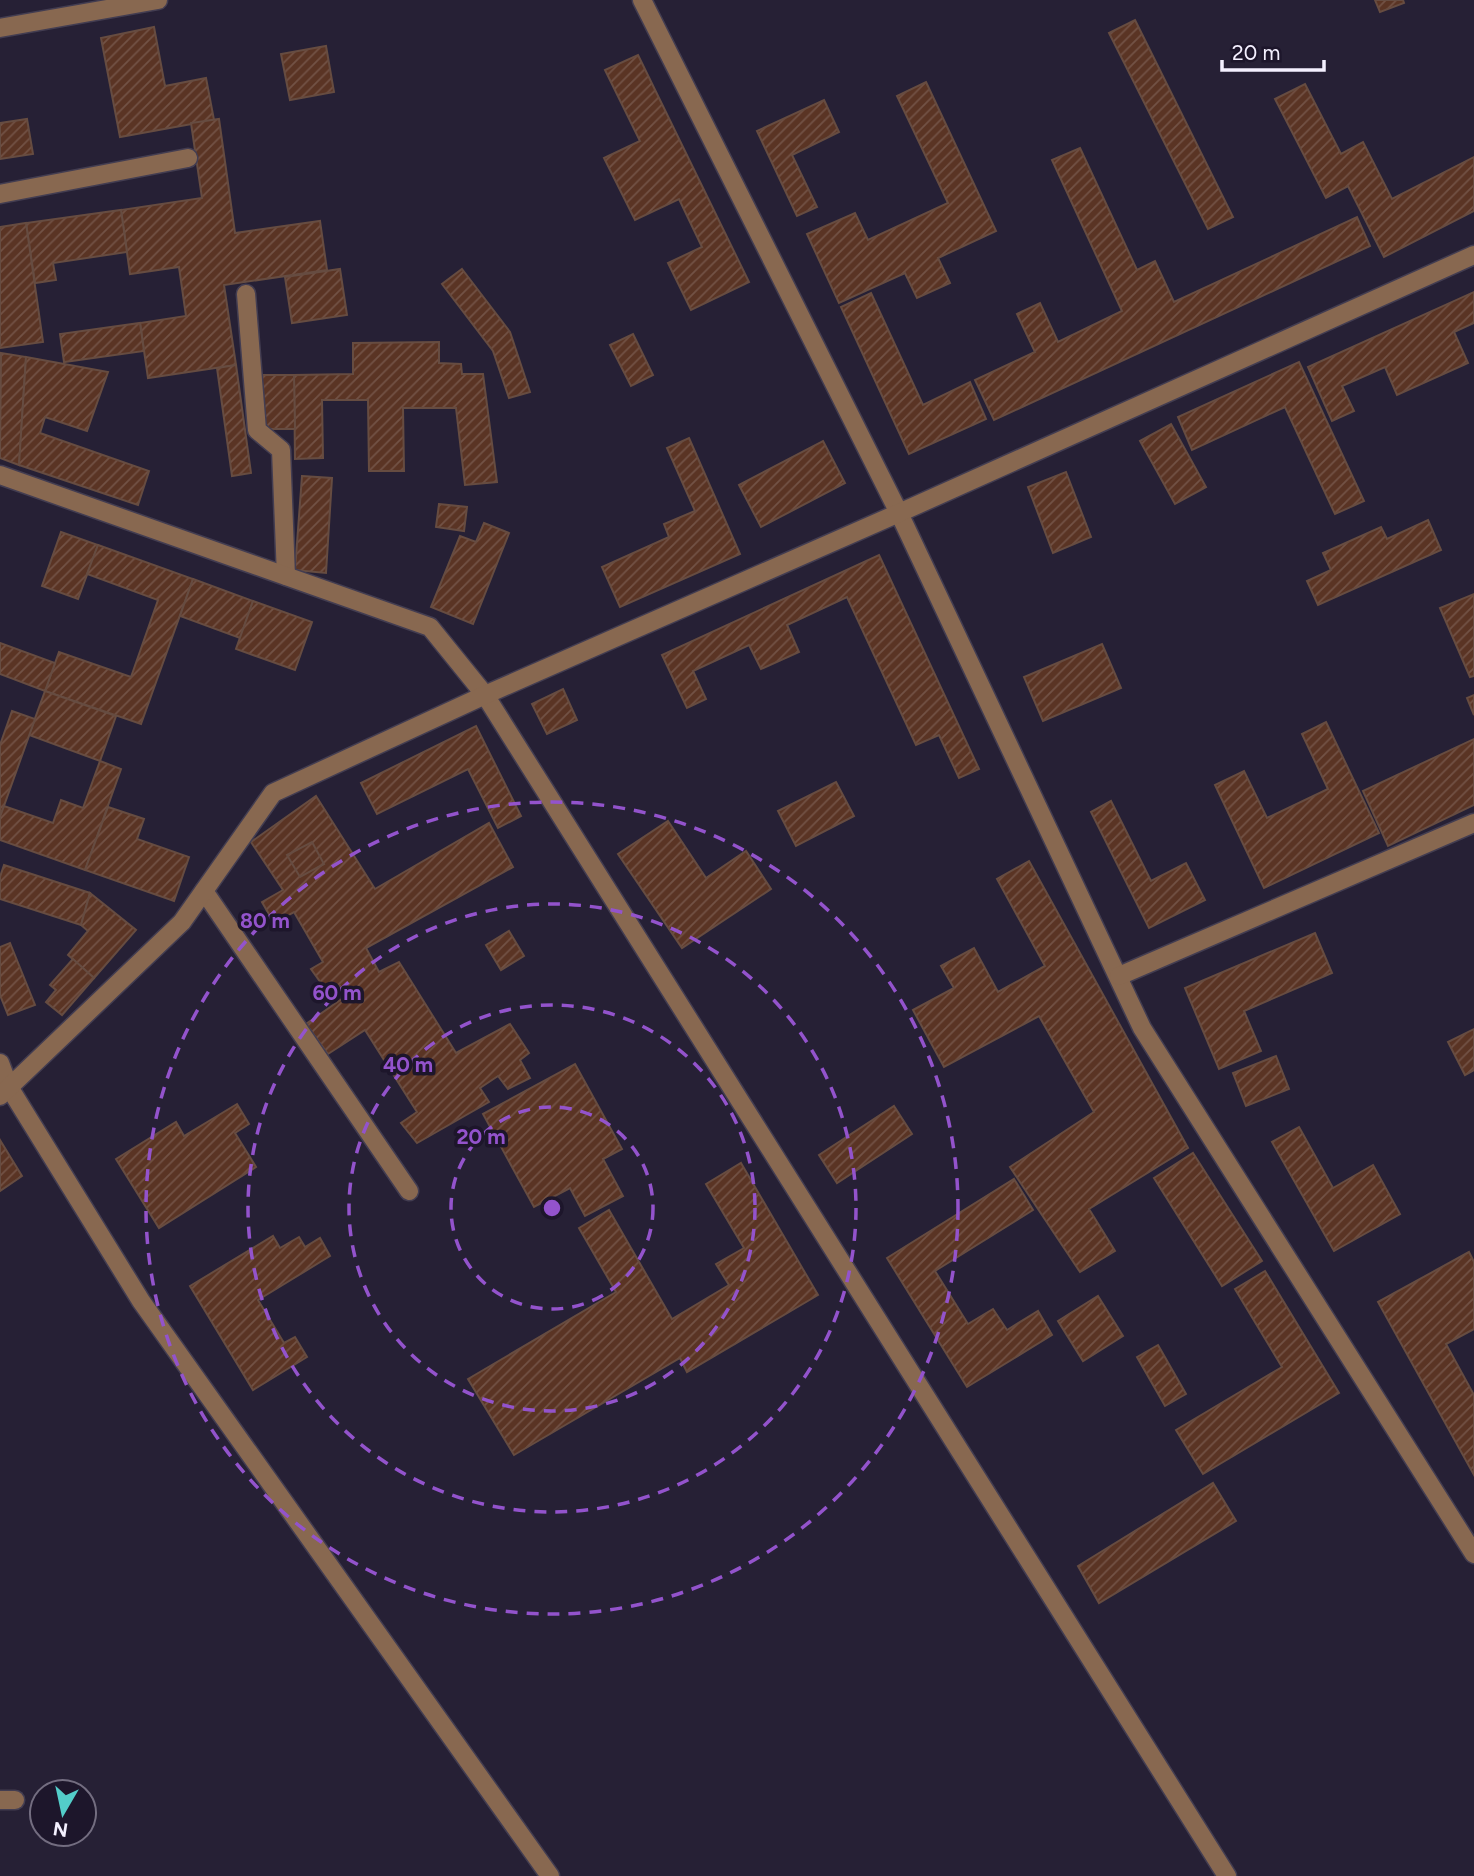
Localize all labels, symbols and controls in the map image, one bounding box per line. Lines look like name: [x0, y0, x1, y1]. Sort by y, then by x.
scale bar: [1222, 28, 1324, 72]
text: 20 m: [1232, 40, 1280, 65]
text: 80 m: [240, 908, 290, 933]
text: 60 m: [312, 980, 362, 1005]
text: 40 m: [383, 1052, 433, 1077]
text: 20 m: [456, 1124, 506, 1149]
centre of rings: [540, 1196, 564, 1220]
north arrow: [28, 1778, 98, 1848]
text: N: [51, 1817, 69, 1842]

